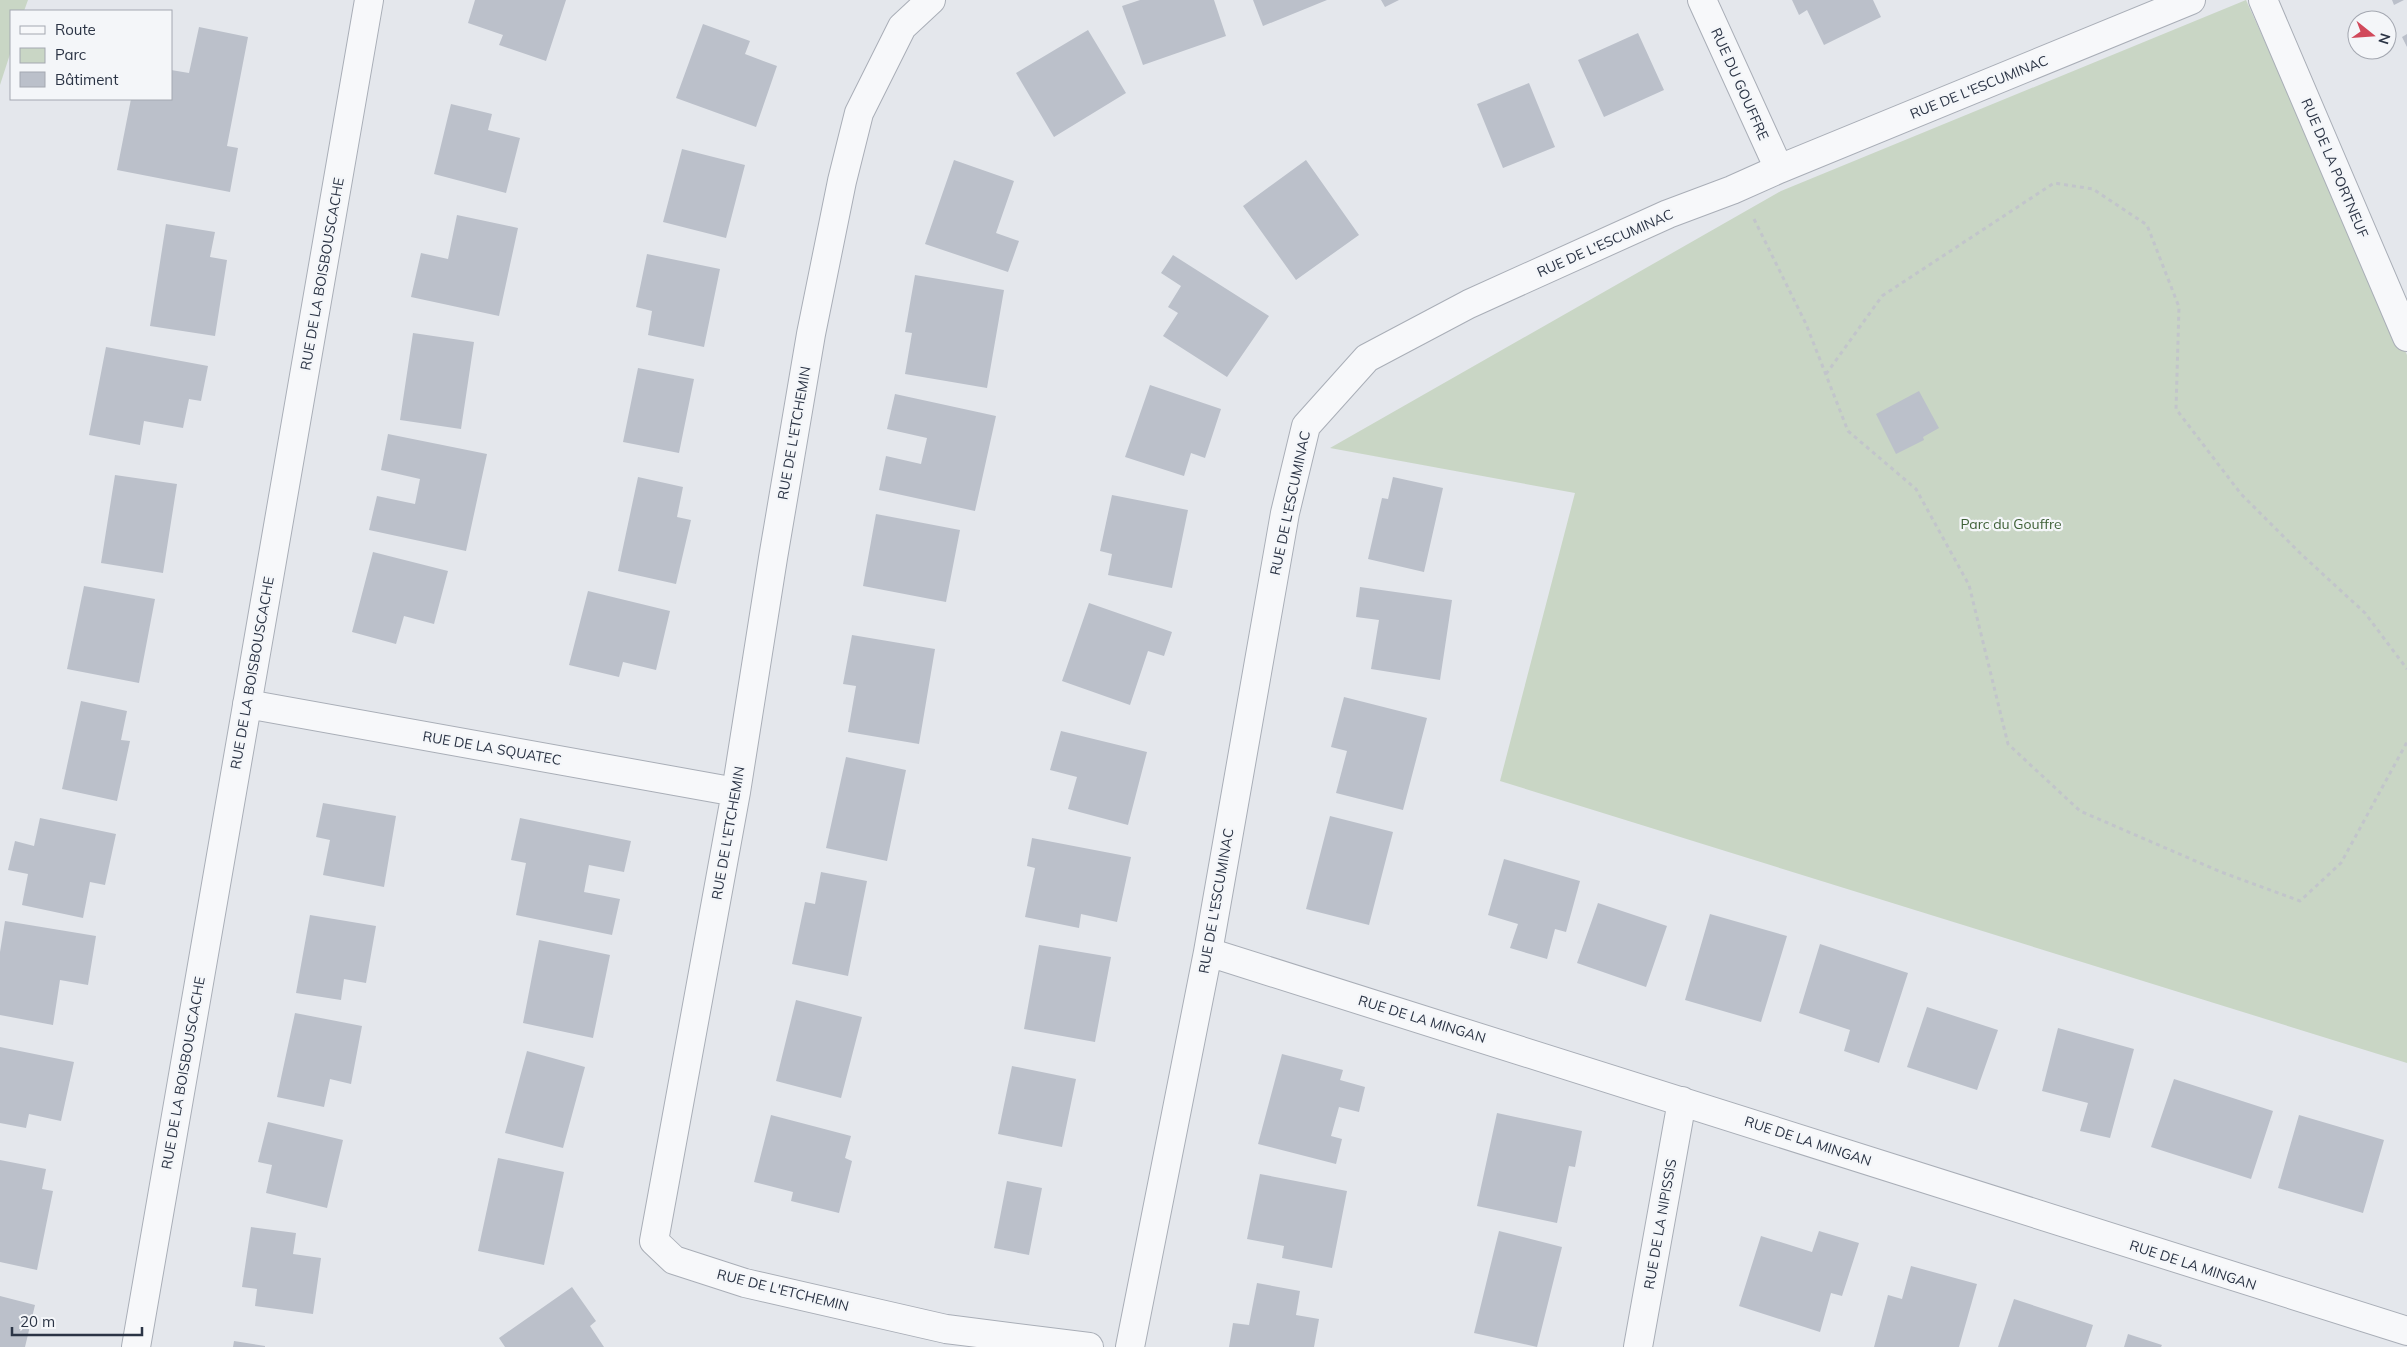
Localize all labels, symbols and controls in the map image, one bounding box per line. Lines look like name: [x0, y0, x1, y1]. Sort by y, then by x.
legend: [10, 10, 172, 100]
north arrow: [2347, 10, 2397, 60]
text: Route: [55, 20, 96, 39]
street label: RUE DU GOUFFRE: [1707, 25, 1773, 143]
text: N: [2374, 31, 2395, 46]
text: Parc: [55, 45, 86, 64]
street label: RUE DE L'ESCUMINAC: [1907, 51, 2051, 123]
text: Bâtiment: [55, 70, 118, 89]
street label: RUE DE LA PORTNEUF: [2297, 95, 2373, 241]
street label: RUE DE LA BOISBOUSCACHE: [296, 176, 348, 372]
street label: RUE DE L'ESCUMINAC: [1534, 205, 1676, 281]
street label: RUE DE L'ETCHEMIN: [773, 365, 815, 501]
street label: RUE DE L'ESCUMINAC: [1266, 429, 1314, 577]
park label: Parc du Gouffre: [1960, 515, 2062, 533]
street label: RUE DE LA BOISBOUSCACHE: [226, 575, 278, 771]
street label: RUE DE LA SQUATEC: [421, 727, 563, 769]
street label: RUE DE L'ETCHEMIN: [707, 765, 749, 901]
street label: RUE DE L'ESCUMINAC: [1194, 827, 1238, 975]
street label: RUE DE LA BOISBOUSCACHE: [157, 975, 209, 1171]
street label: RUE DE LA MINGAN: [1356, 991, 1488, 1047]
street label: RUE DE LA MINGAN: [1742, 1112, 1874, 1170]
street label: RUE DE LA NIPISSIS: [1640, 1157, 1680, 1291]
street label: RUE DE LA MINGAN: [2127, 1236, 2259, 1294]
street label: RUE DE L'ETCHEMIN: [715, 1265, 851, 1315]
scale bar: [12, 1304, 142, 1336]
text: 20 m: [20, 1312, 55, 1331]

